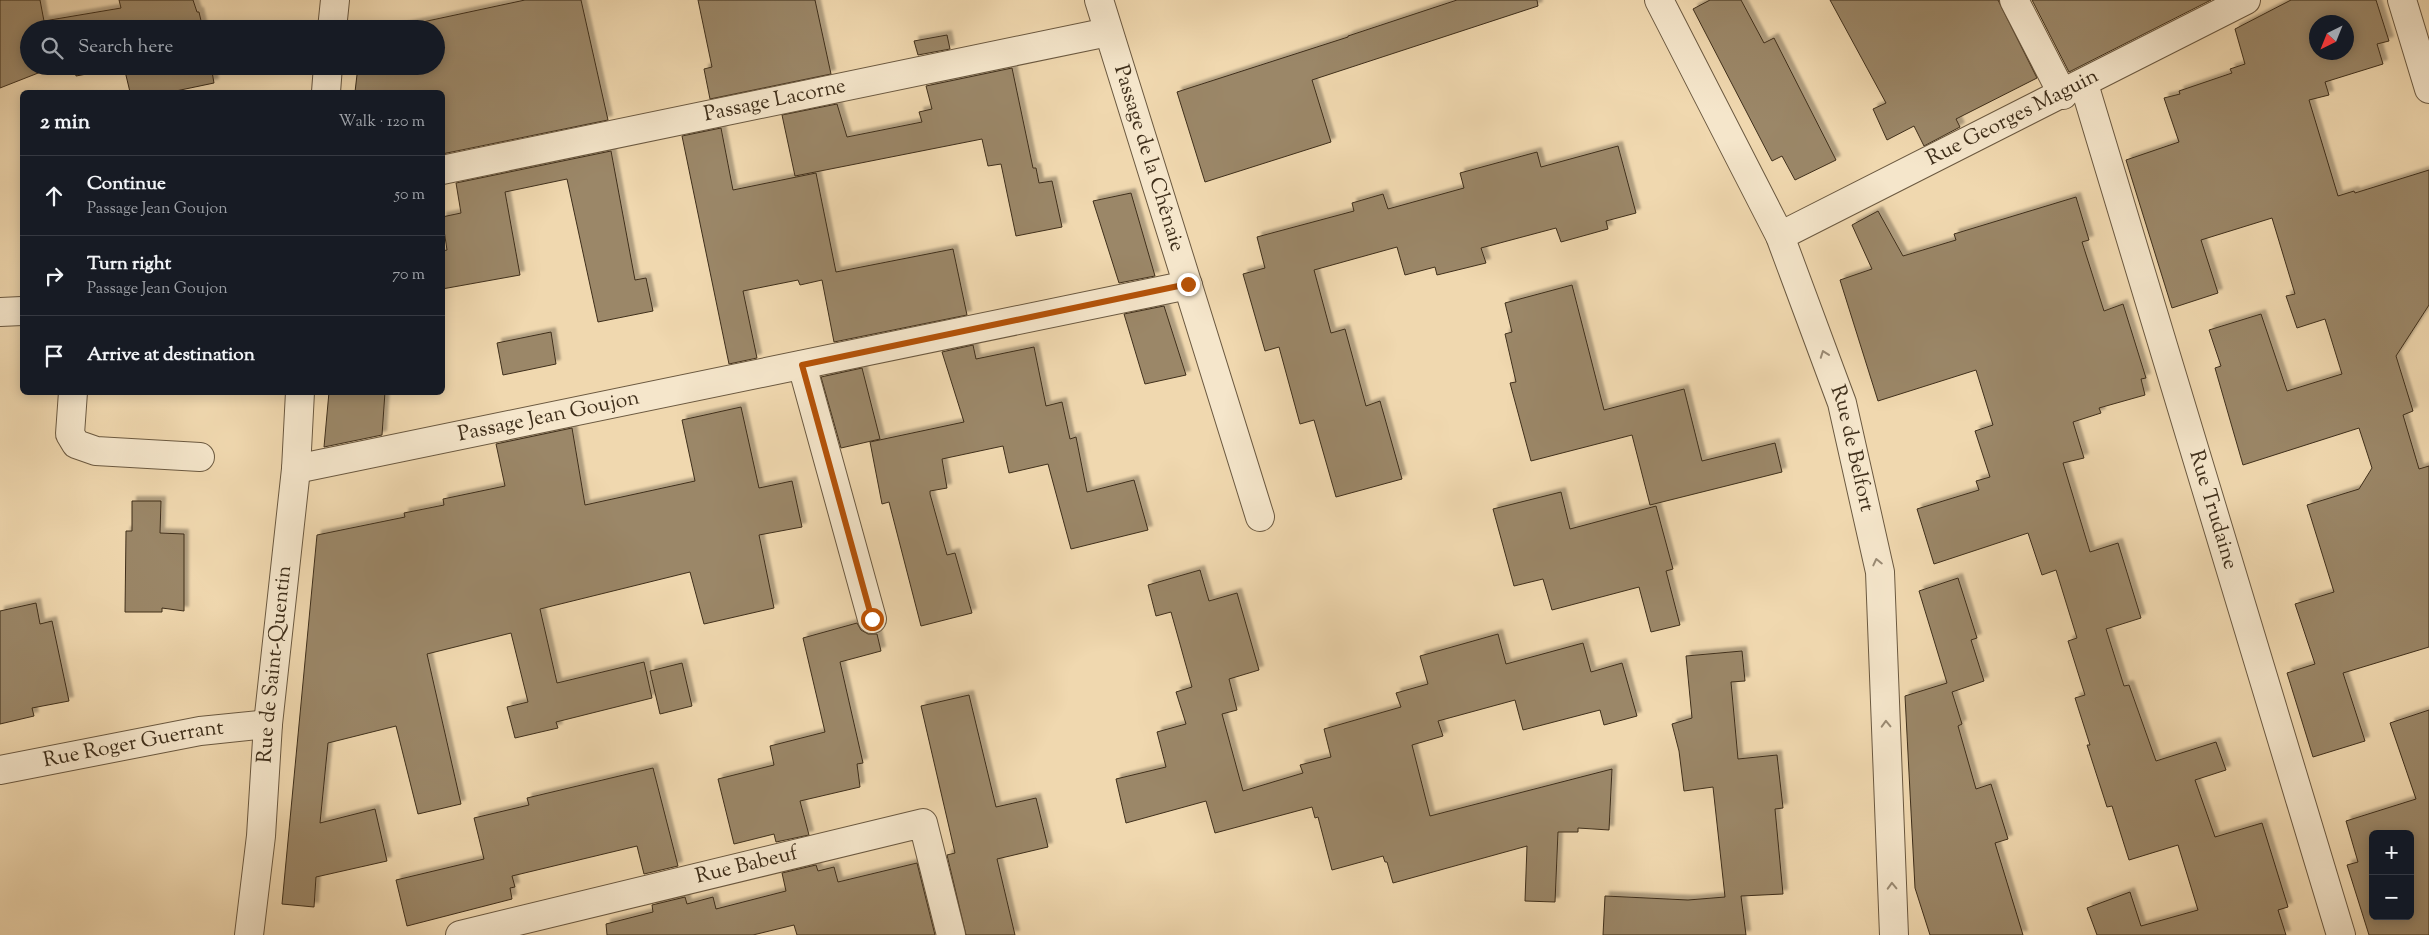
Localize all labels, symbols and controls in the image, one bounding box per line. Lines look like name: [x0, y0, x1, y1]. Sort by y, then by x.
north arrow: [2309, 15, 2354, 60]
search box: [20, 20, 445, 75]
icon: search: [38, 34, 66, 62]
text: Search here: [78, 34, 173, 61]
street label: Passage de la Chênaie: [1105, 61, 1192, 256]
street label: Rue Georges Maguin: [1922, 62, 2104, 174]
street label: Passage Lacorne: [701, 72, 849, 130]
text: 2 min: [40, 108, 90, 138]
text: Walk · 120 m: [339, 111, 425, 134]
text: Continue: [87, 171, 166, 198]
icon: ahead: [40, 182, 68, 210]
text: 50 m: [394, 184, 425, 207]
text: Passage Jean Goujon: [87, 198, 228, 221]
text: Turn right: [87, 251, 171, 278]
icon: right: [40, 262, 68, 290]
text: 70 m: [392, 264, 425, 287]
route end: [1177, 273, 1200, 296]
text: Passage Jean Goujon: [87, 278, 228, 301]
icon: arrive: [40, 342, 68, 370]
text: Arrive at destination: [87, 342, 255, 369]
one-way arrow: [1820, 350, 1830, 359]
street label: Rue de Belfort: [1822, 381, 1881, 515]
street label: Passage Jean Goujon: [455, 384, 642, 450]
street label: Rue Trudaine: [2180, 447, 2245, 573]
one-way arrow: [1873, 557, 1883, 566]
street label: Rue de Saint-Quentin: [251, 564, 300, 764]
route start: [861, 608, 884, 631]
street label: Rue Roger Guerrant: [41, 714, 225, 776]
one-way arrow: [1880, 720, 1891, 728]
map controls: [2369, 830, 2414, 920]
button: +: [2369, 830, 2414, 875]
street label: Rue Babeuf: [693, 838, 803, 892]
button: −: [2369, 875, 2414, 920]
one-way arrow: [1886, 882, 1897, 890]

